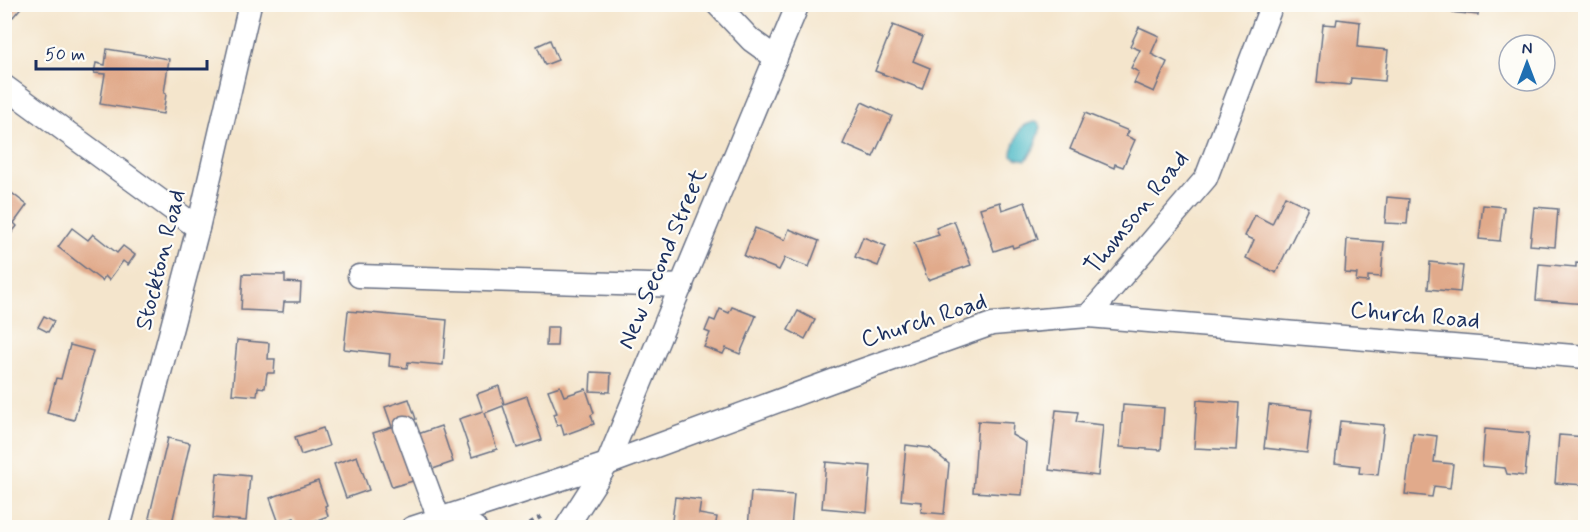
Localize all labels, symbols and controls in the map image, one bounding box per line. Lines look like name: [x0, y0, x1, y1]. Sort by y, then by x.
scale bar: [36, 33, 207, 71]
north arrow: [1497, 33, 1557, 93]
text: N: [1522, 39, 1532, 60]
text: 50 m: [45, 43, 85, 67]
street label: Thomson Road: [1078, 145, 1196, 281]
street label: New Second Street: [611, 164, 715, 354]
street label: Stockton Road: [129, 186, 193, 334]
street label: Church Road: [857, 286, 991, 356]
street label: Church Road: [1349, 295, 1481, 337]

